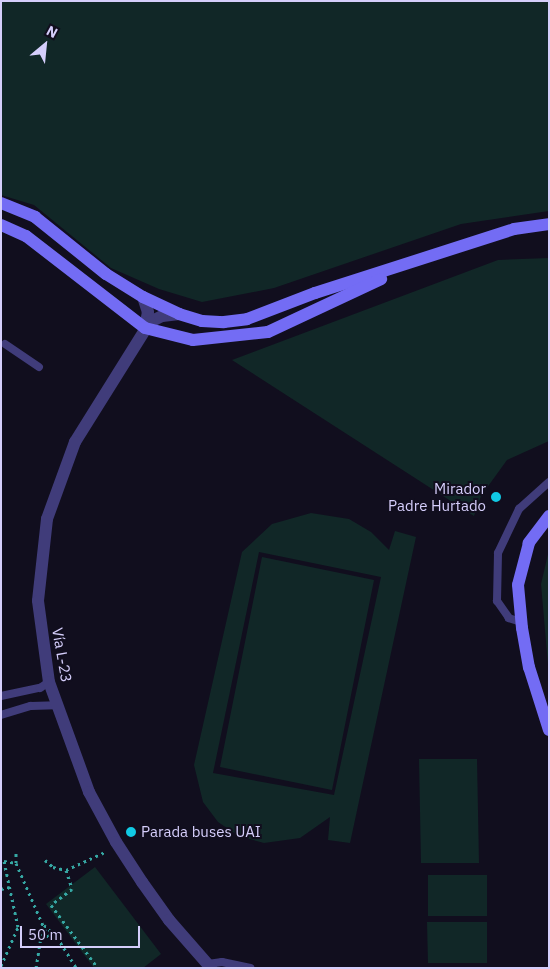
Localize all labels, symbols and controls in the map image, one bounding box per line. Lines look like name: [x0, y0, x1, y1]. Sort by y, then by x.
north arrow: [20, 20, 70, 70]
text: N: [43, 21, 61, 42]
place label: Mirador Padre Hurtado: [388, 479, 486, 514]
marker: Mirador Padre Hurtado: [490, 491, 502, 503]
street label: Vía L-23: [48, 626, 76, 684]
place label: Parada buses UAI: [141, 823, 261, 841]
marker: Parada buses UAI: [125, 826, 137, 838]
scale bar: [22, 916, 142, 948]
text: 50 m: [28, 925, 63, 944]

